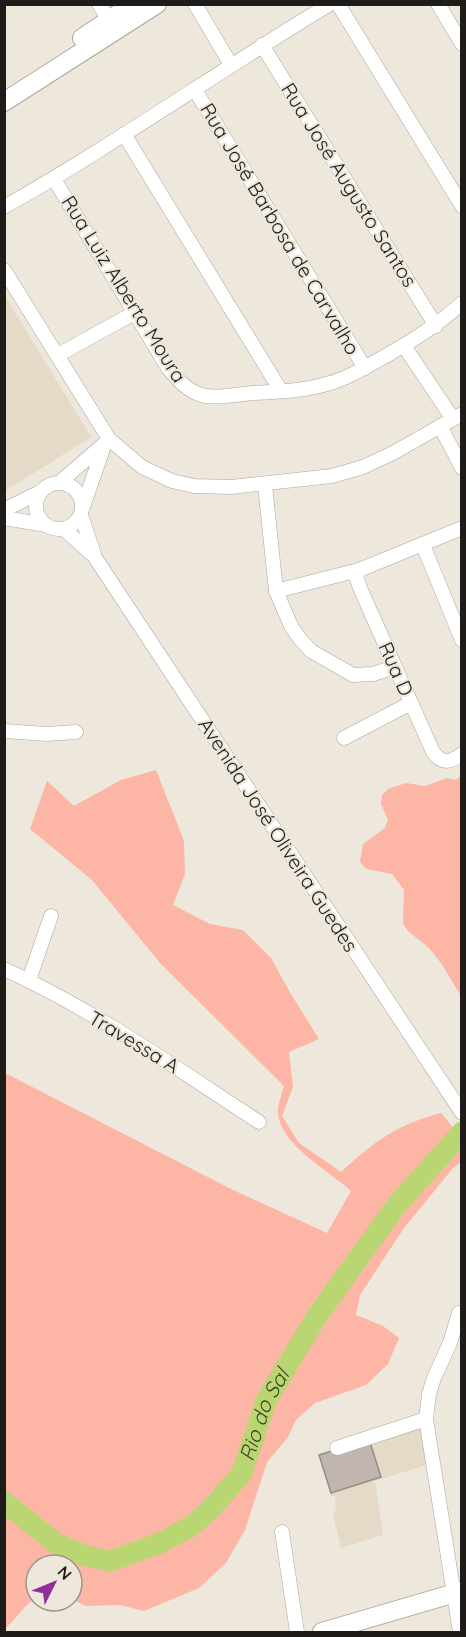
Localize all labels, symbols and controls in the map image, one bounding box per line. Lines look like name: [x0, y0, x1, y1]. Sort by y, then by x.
street label: Rua José Augusto Santos: [276, 78, 423, 291]
street label: Rua José Barbosa de Carvalho: [195, 98, 366, 359]
street label: Rua Luiz Alberto Moura: [57, 191, 192, 387]
street label: Rua D: [374, 638, 419, 700]
street label: Avenida José Oliveira Guedes: [193, 713, 364, 956]
street label: Travessa A: [84, 1005, 184, 1078]
water label: Rio do Sal: [233, 1362, 295, 1464]
north arrow: [24, 1553, 84, 1613]
text: N: [54, 1562, 76, 1584]

